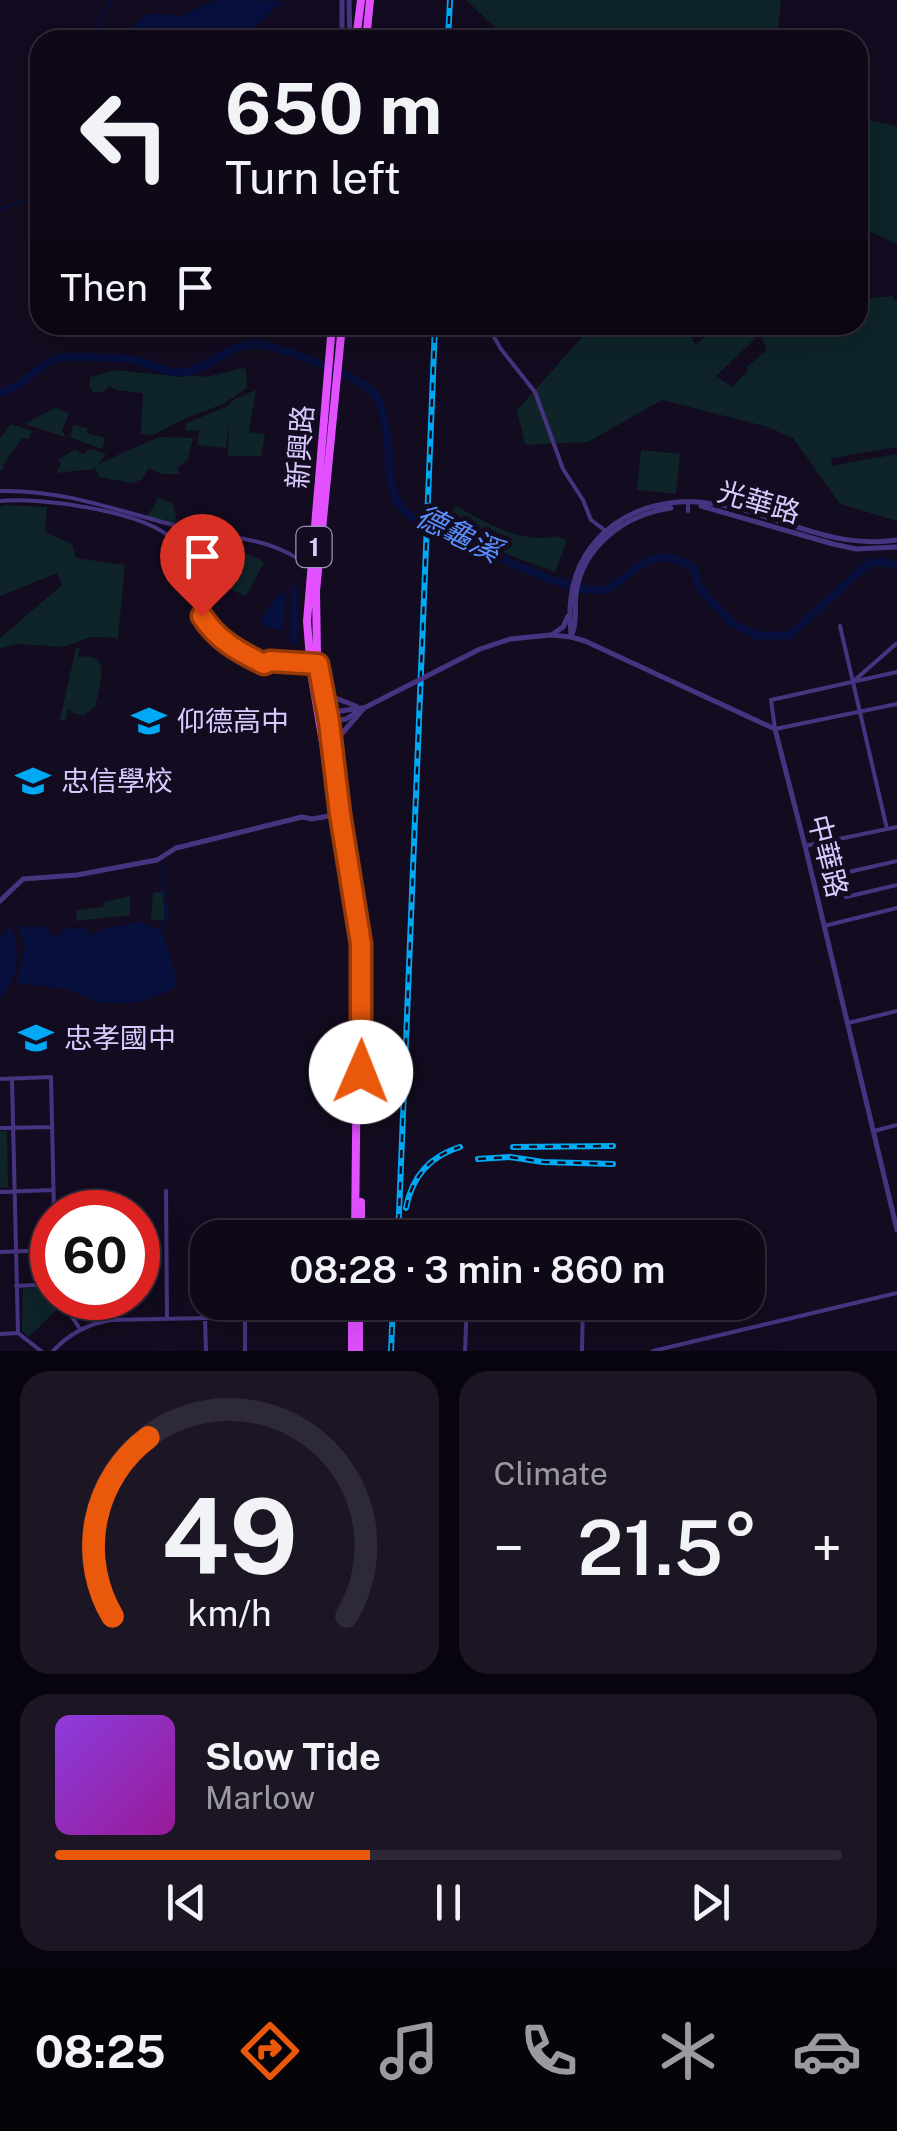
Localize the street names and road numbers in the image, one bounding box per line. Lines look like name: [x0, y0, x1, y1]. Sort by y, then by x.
street label: 新興路: [280, 404, 319, 490]
street label: 光華路: [714, 474, 804, 529]
road number: 1: [296, 527, 332, 567]
street label: 中華路: [802, 811, 855, 901]

